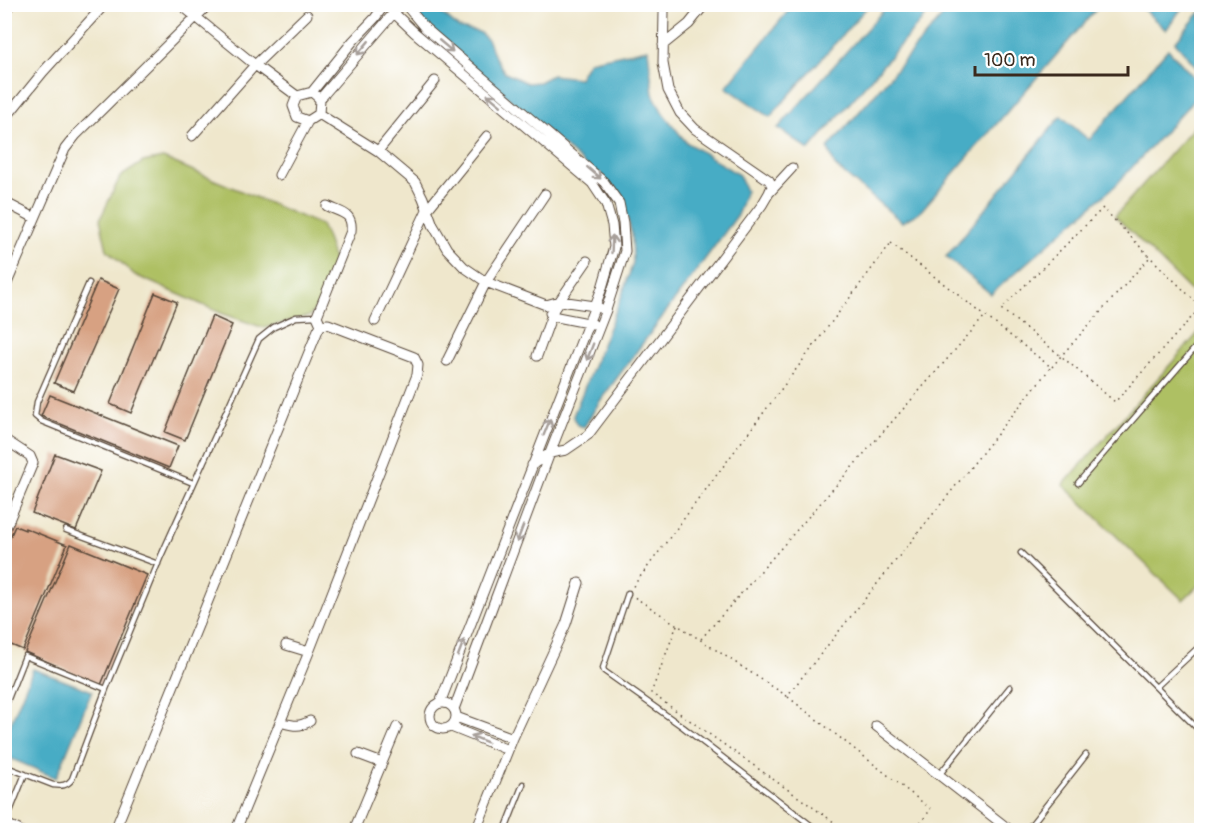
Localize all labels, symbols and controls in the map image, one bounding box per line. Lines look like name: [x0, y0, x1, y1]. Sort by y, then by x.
one-way arrow: [438, 39, 453, 53]
scale bar: [975, 39, 1128, 77]
one-way arrow: [356, 40, 370, 55]
text: 100 m: [984, 49, 1036, 72]
one-way arrow: [487, 93, 502, 107]
one-way arrow: [586, 166, 601, 180]
one-way arrow: [607, 235, 618, 255]
one-way arrow: [584, 343, 595, 361]
one-way arrow: [542, 419, 553, 437]
one-way arrow: [514, 525, 525, 543]
one-way arrow: [456, 639, 467, 658]
one-way arrow: [470, 733, 489, 744]

